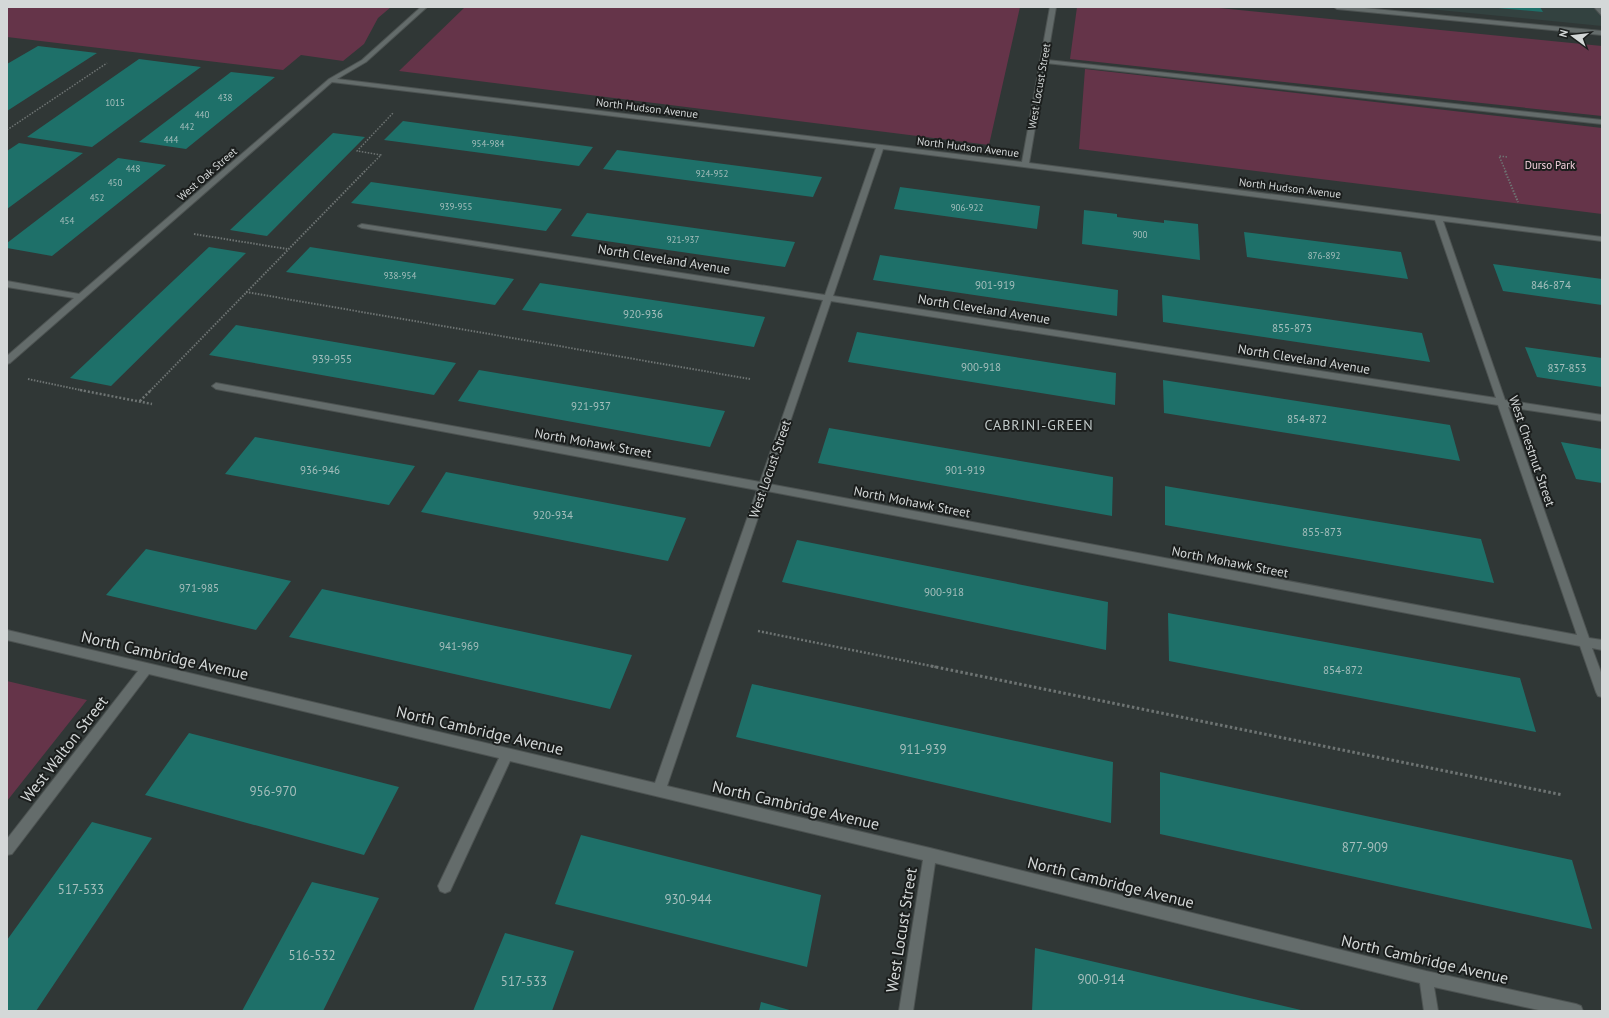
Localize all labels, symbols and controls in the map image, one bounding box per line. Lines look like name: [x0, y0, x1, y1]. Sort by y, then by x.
north arrow: [1553, 16, 1593, 56]
text: N: [1556, 28, 1571, 39]
street label: West Locust Street: [1025, 42, 1053, 130]
house number: 438: [218, 92, 232, 103]
street label: North Hudson Avenue: [595, 95, 699, 121]
house number: 1015: [105, 97, 125, 108]
house number: 440: [195, 109, 209, 120]
house number: 442: [180, 121, 194, 132]
house number: 444: [164, 134, 178, 145]
street label: North Hudson Avenue: [916, 134, 1020, 160]
house number: 954-984: [472, 138, 504, 149]
street label: West Oak Street: [174, 144, 240, 204]
park label: Durso Park: [1525, 158, 1576, 172]
house number: 448: [126, 163, 140, 174]
house number: 924-952: [696, 168, 728, 179]
street label: North Hudson Avenue: [1238, 175, 1342, 201]
house number: 450: [108, 177, 122, 188]
house number: 452: [90, 192, 104, 203]
house number: 939-955: [440, 201, 472, 212]
house number: 906-922: [951, 202, 983, 213]
house number: 454: [60, 215, 74, 226]
house number: 900: [1133, 229, 1147, 240]
house number: 921-937: [667, 234, 699, 245]
street label: North Cleveland Avenue: [597, 240, 731, 278]
house number: 876-892: [1308, 250, 1340, 261]
house number: 938-954: [384, 270, 416, 281]
house number: 901-919: [975, 278, 1015, 292]
house number: 846-874: [1531, 278, 1571, 292]
street label: North Cleveland Avenue: [917, 290, 1051, 328]
house number: 920-936: [623, 307, 663, 321]
house number: 855-873: [1272, 321, 1312, 335]
street label: North Cleveland Avenue: [1237, 340, 1371, 378]
house number: 939-955: [312, 352, 352, 366]
house number: 900-918: [961, 360, 1001, 374]
house number: 837-853: [1547, 361, 1587, 375]
street label: West Chestnut Street: [1505, 393, 1559, 509]
house number: 921-937: [571, 399, 611, 413]
house number: 854-872: [1287, 412, 1327, 426]
district label: CABRINI-GREEN: [984, 416, 1094, 434]
street label: West Locust Street: [745, 417, 795, 520]
street label: North Mohawk Street: [533, 424, 653, 462]
house number: 936-946: [300, 463, 340, 477]
house number: 901-919: [945, 463, 985, 477]
street label: North Mohawk Street: [852, 482, 972, 522]
house number: 920-934: [533, 508, 573, 522]
house number: 855-873: [1302, 525, 1342, 539]
street label: North Mohawk Street: [1170, 542, 1290, 582]
house number: 971-985: [179, 581, 219, 595]
house number: 900-918: [924, 585, 964, 599]
street label: North Cambridge Avenue: [79, 626, 251, 684]
house number: 941-969: [439, 639, 479, 653]
house number: 854-872: [1323, 663, 1363, 677]
street label: West Walton Street: [16, 691, 112, 806]
street label: North Cambridge Avenue: [394, 701, 566, 759]
house number: 911-939: [899, 741, 947, 758]
street label: North Cambridge Avenue: [710, 776, 882, 834]
house number: 956-970: [249, 783, 297, 800]
house number: 877-909: [1342, 839, 1388, 856]
street label: North Cambridge Avenue: [1026, 852, 1196, 912]
street label: West Locust Street: [881, 866, 921, 994]
house number: 517-533: [58, 881, 104, 898]
house number: 930-944: [664, 891, 712, 908]
street label: North Cambridge Avenue: [1339, 930, 1511, 988]
house number: 516-532: [288, 947, 336, 964]
house number: 900-914: [1077, 971, 1125, 988]
house number: 517-533: [501, 973, 547, 990]

